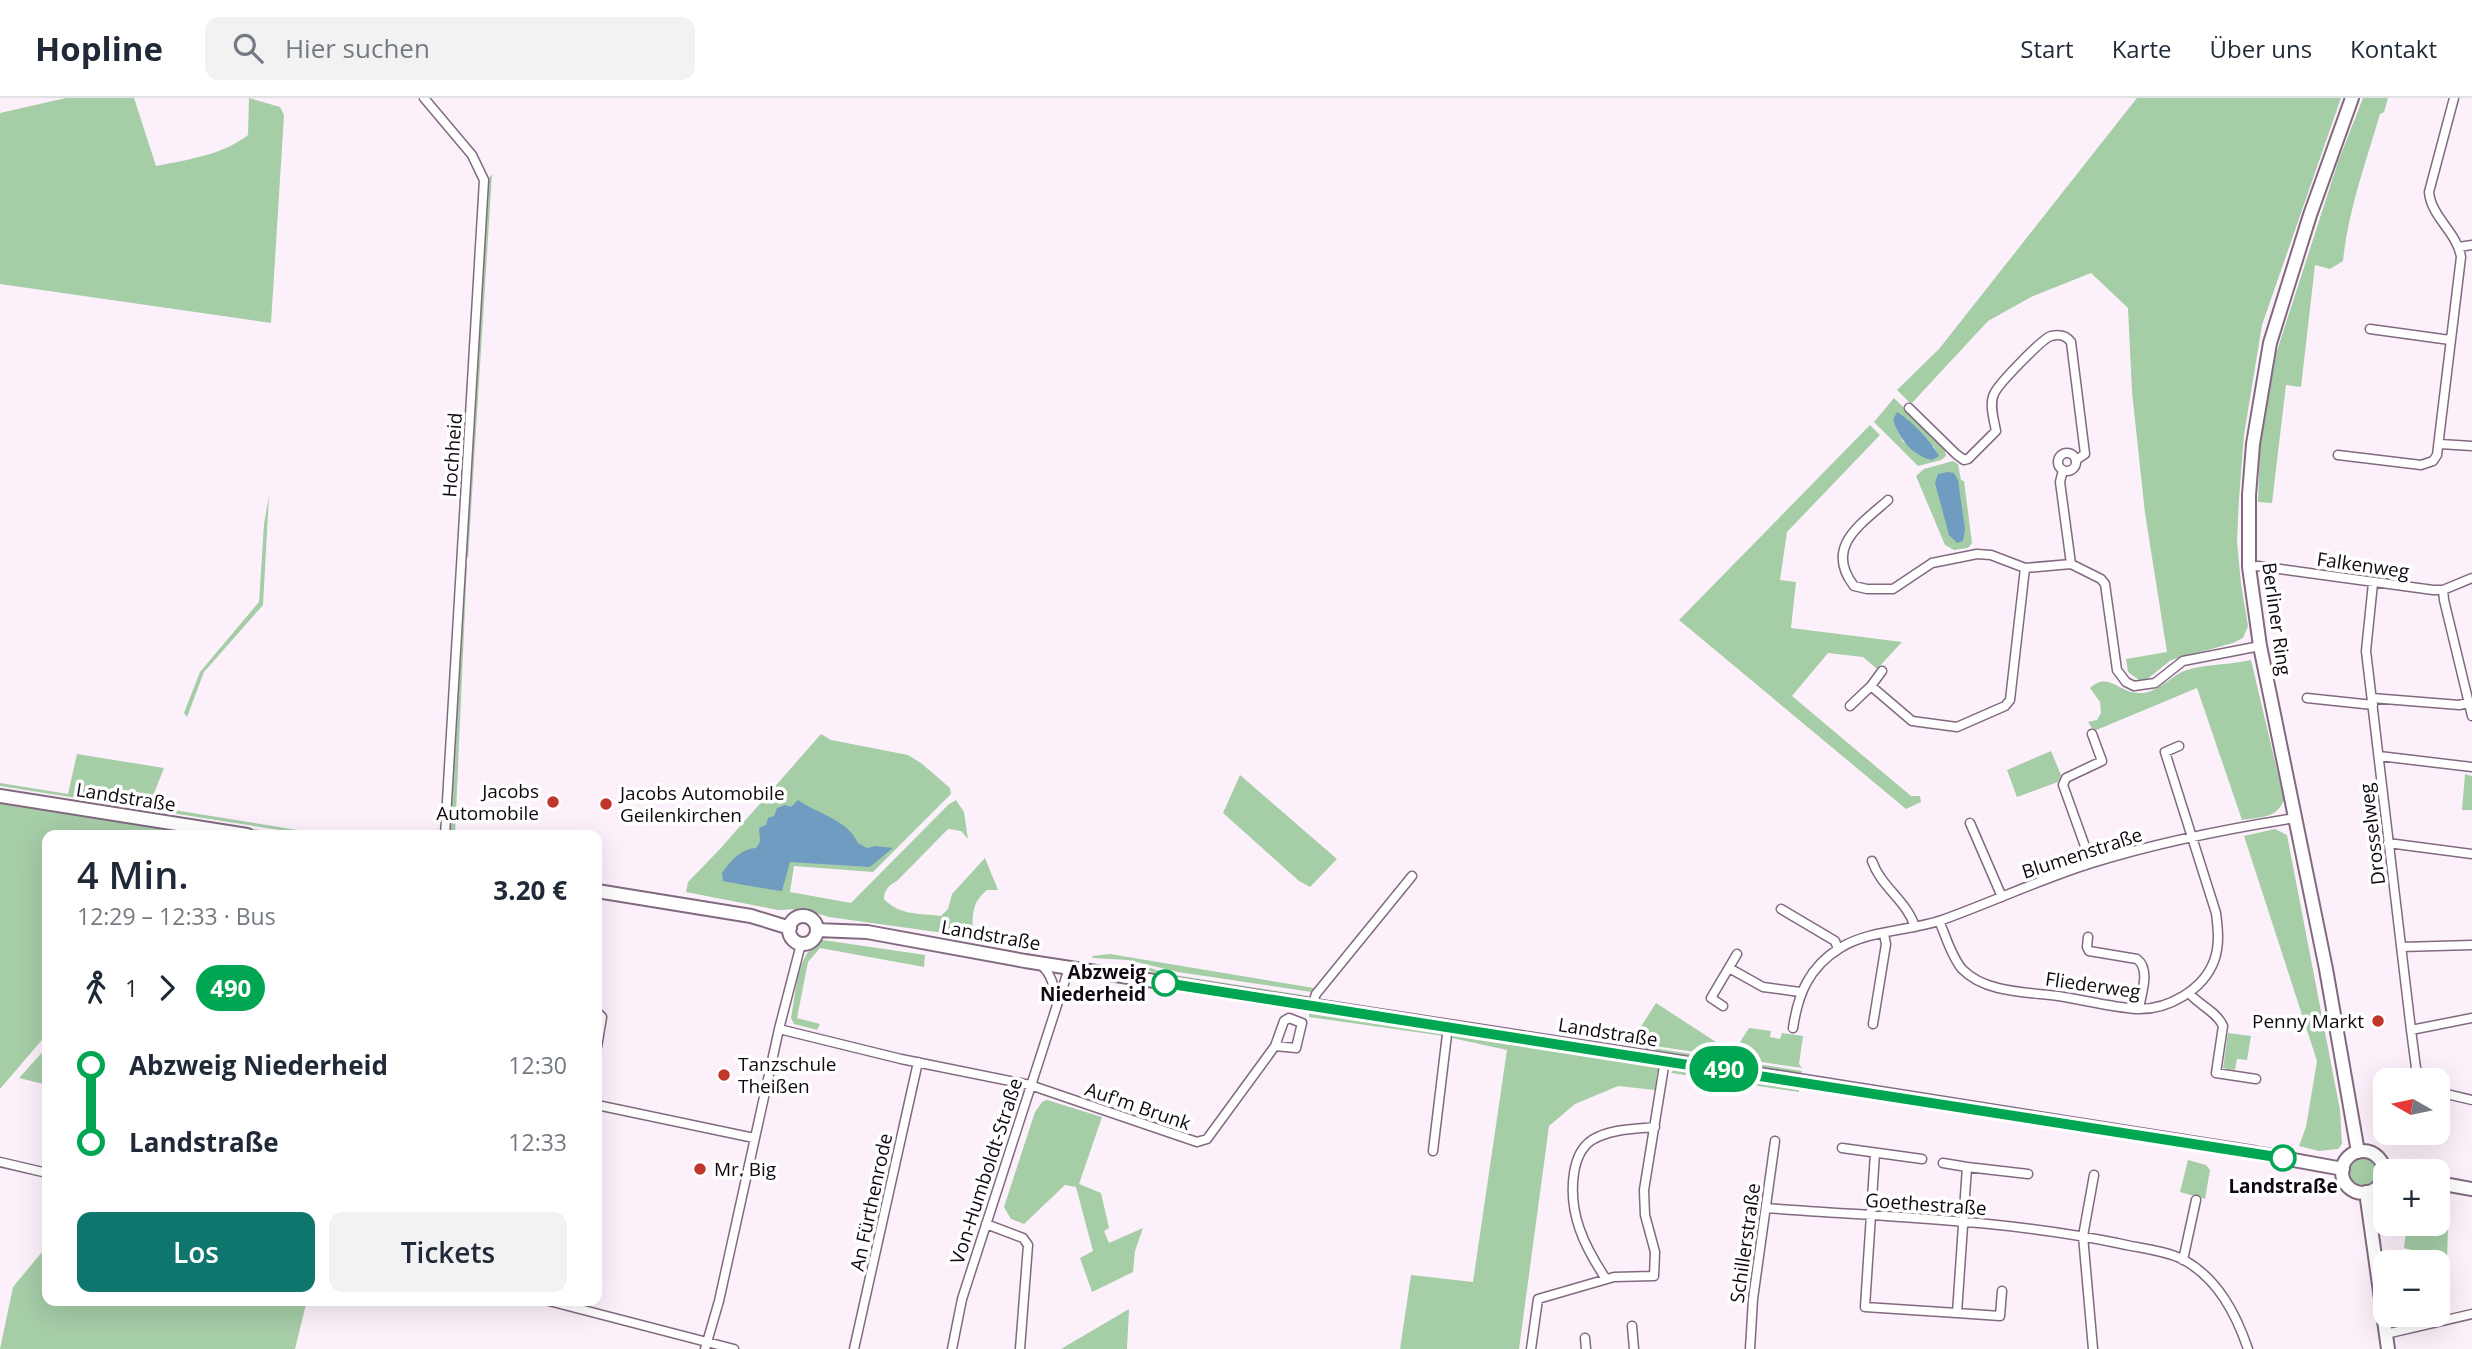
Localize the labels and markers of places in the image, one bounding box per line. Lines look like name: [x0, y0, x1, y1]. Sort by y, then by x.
place label: Jacobs Automobile: [436, 778, 539, 826]
place label: Jacobs Automobile Geilenkirchen: [618, 780, 785, 828]
marker: Jacobs Automobile: [545, 794, 561, 810]
marker: Jacobs Automobile Geilenkirchen: [598, 796, 614, 812]
place label: Abzweig Niederheid: [1040, 959, 1146, 1007]
marker: Abzweig Niederheid: [1152, 970, 1178, 996]
place label: Penny Markt: [2252, 1008, 2364, 1034]
marker: Penny Markt: [2370, 1013, 2386, 1029]
place label: Tanzschule Theißen: [738, 1051, 837, 1099]
marker: Tanzschule Theißen: [716, 1067, 732, 1083]
marker: Landstraße: [2270, 1145, 2296, 1171]
place label: Mr. Big: [714, 1156, 776, 1182]
marker: Mr. Big: [692, 1161, 708, 1177]
place label: Landstraße: [2228, 1173, 2338, 1199]

